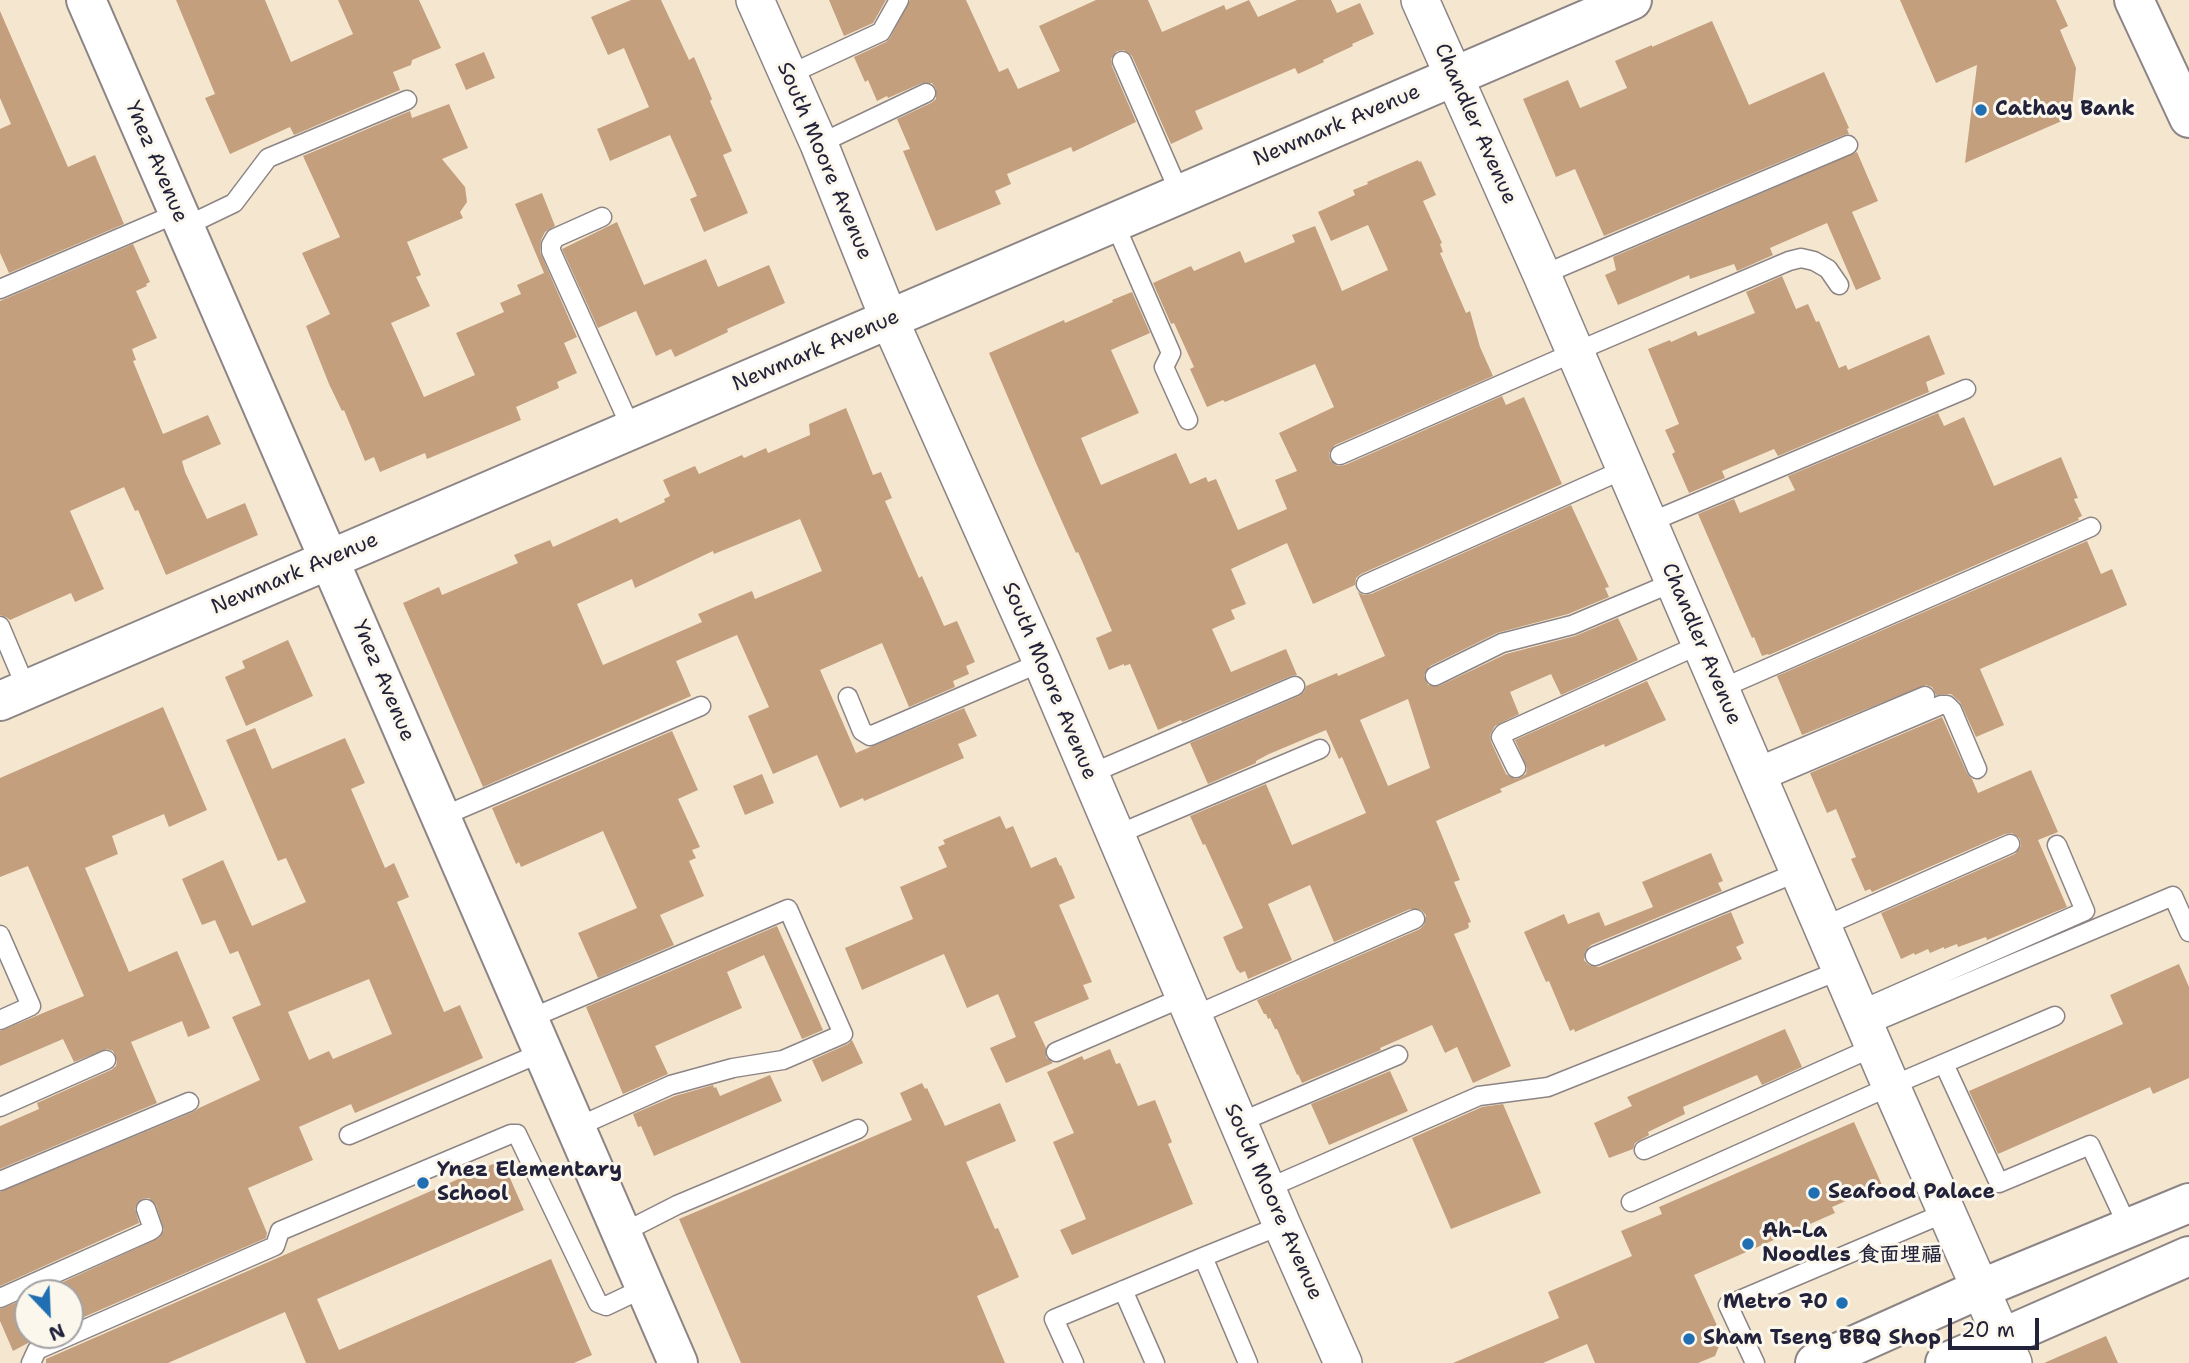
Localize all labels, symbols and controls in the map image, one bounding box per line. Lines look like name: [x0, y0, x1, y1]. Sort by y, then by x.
street label: Chandler Avenue: [1428, 40, 1522, 208]
street label: South Moore Avenue: [771, 58, 877, 264]
street label: Newmark Avenue: [1250, 79, 1424, 173]
place label: Cathay Bank: [1995, 97, 2135, 123]
street label: Ynez Avenue: [119, 98, 193, 226]
marker: Cathay Bank: [1973, 102, 1989, 118]
street label: Newmark Avenue: [729, 304, 903, 398]
street label: Newmark Avenue: [208, 527, 382, 621]
street label: Chandler Avenue: [1656, 559, 1746, 729]
street label: South Moore Avenue: [996, 578, 1102, 784]
street label: Ynez Avenue: [346, 617, 420, 745]
street label: South Moore Avenue: [1218, 1100, 1328, 1304]
place label: Ynez Elementary School: [437, 1158, 622, 1208]
marker: Ynez Elementary School: [415, 1175, 431, 1191]
place label: Seafood Palace: [1828, 1180, 1995, 1206]
marker: Seafood Palace: [1806, 1185, 1822, 1201]
place label: Ah-La Noodles 食面埋福: [1762, 1219, 1942, 1269]
marker: Ah-La Noodles 食面埋福: [1740, 1236, 1756, 1252]
north arrow: [14, 1279, 84, 1349]
place label: Metro 70: [1723, 1290, 1828, 1316]
marker: Metro 70: [1834, 1295, 1850, 1311]
scale bar: [1951, 1304, 2042, 1348]
text: 20 m: [1961, 1316, 2015, 1344]
text: N: [45, 1318, 68, 1346]
place label: Sham Tseng BBQ Shop: [1703, 1326, 1941, 1352]
marker: Sham Tseng BBQ Shop: [1681, 1331, 1697, 1347]

